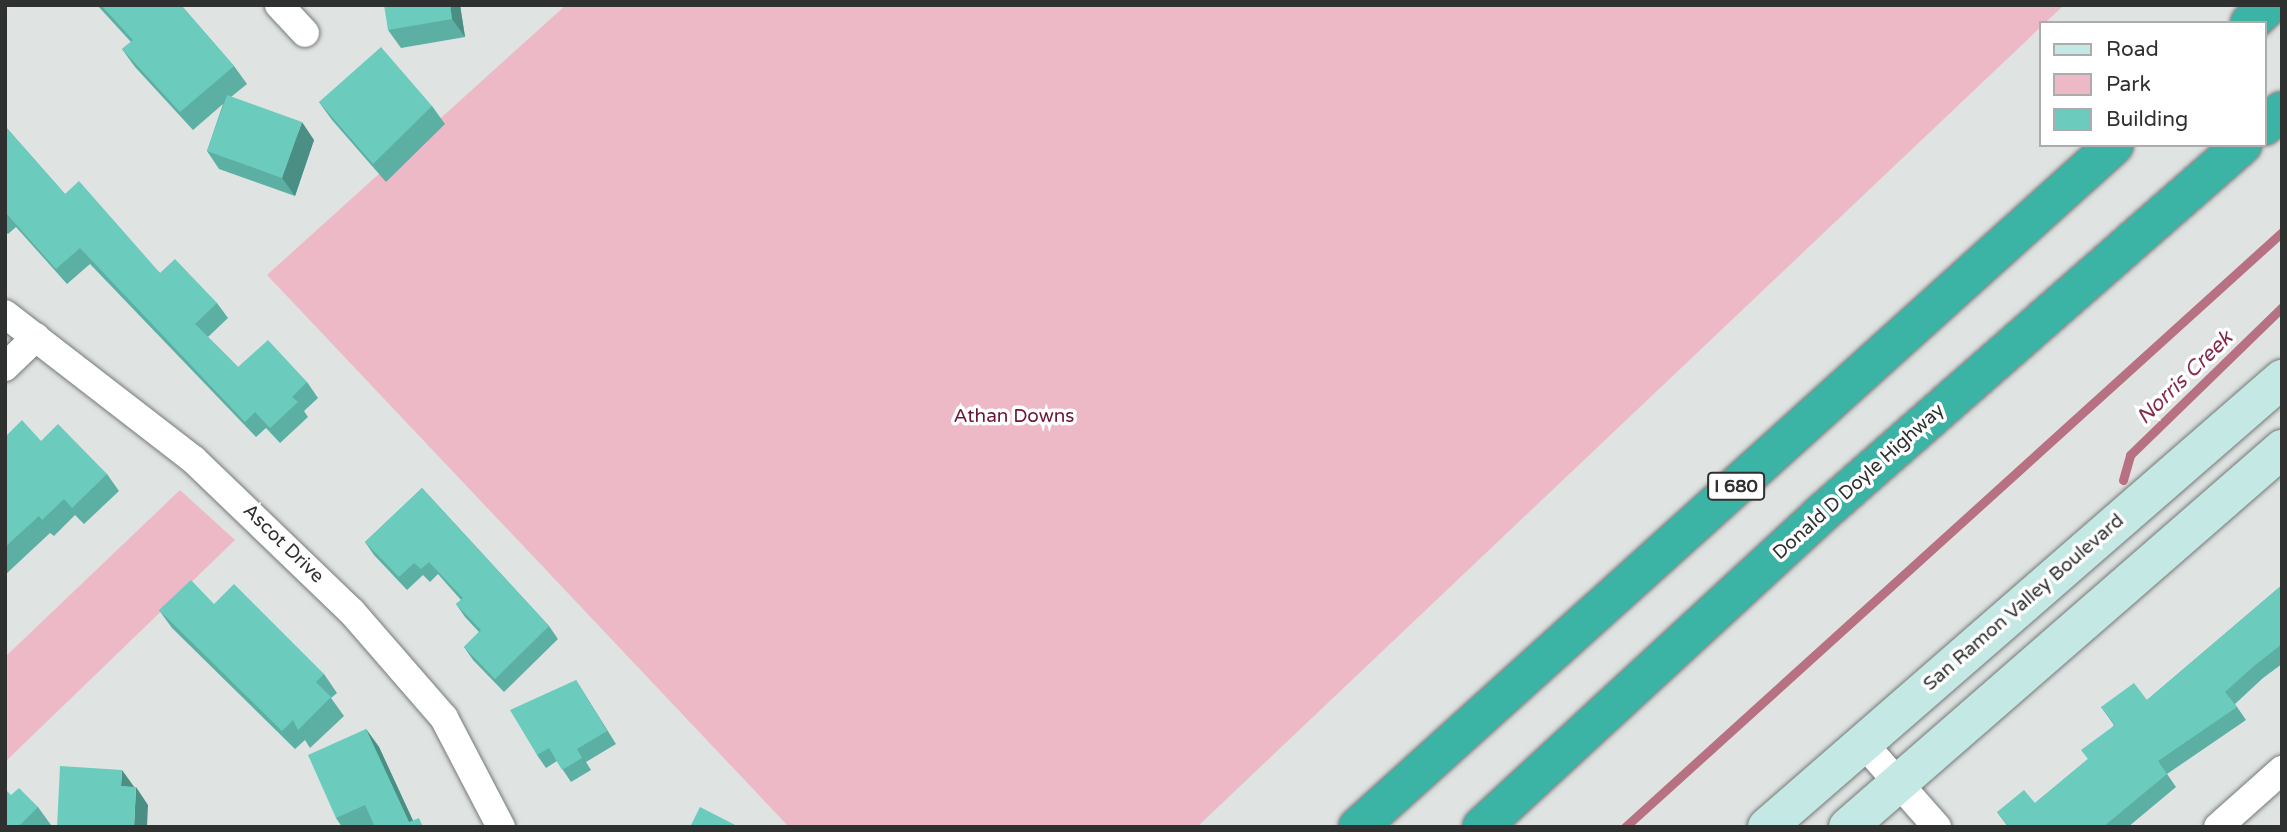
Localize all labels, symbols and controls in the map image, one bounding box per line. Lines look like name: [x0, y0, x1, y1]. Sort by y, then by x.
legend: [2038, 21, 2266, 147]
text: Road: [2106, 37, 2159, 62]
text: Park: [2106, 72, 2151, 97]
text: Building: [2106, 107, 2188, 132]
water label: Norris Creek: [2132, 326, 2238, 430]
street label: Donald D Doyle Highway: [1769, 399, 1949, 565]
park label: Athan Downs: [954, 406, 1074, 428]
road number: I 680: [1706, 472, 1766, 500]
street label: Ascot Drive: [238, 500, 328, 588]
street label: San Ramon Valley Boulevard: [1919, 510, 2129, 696]

